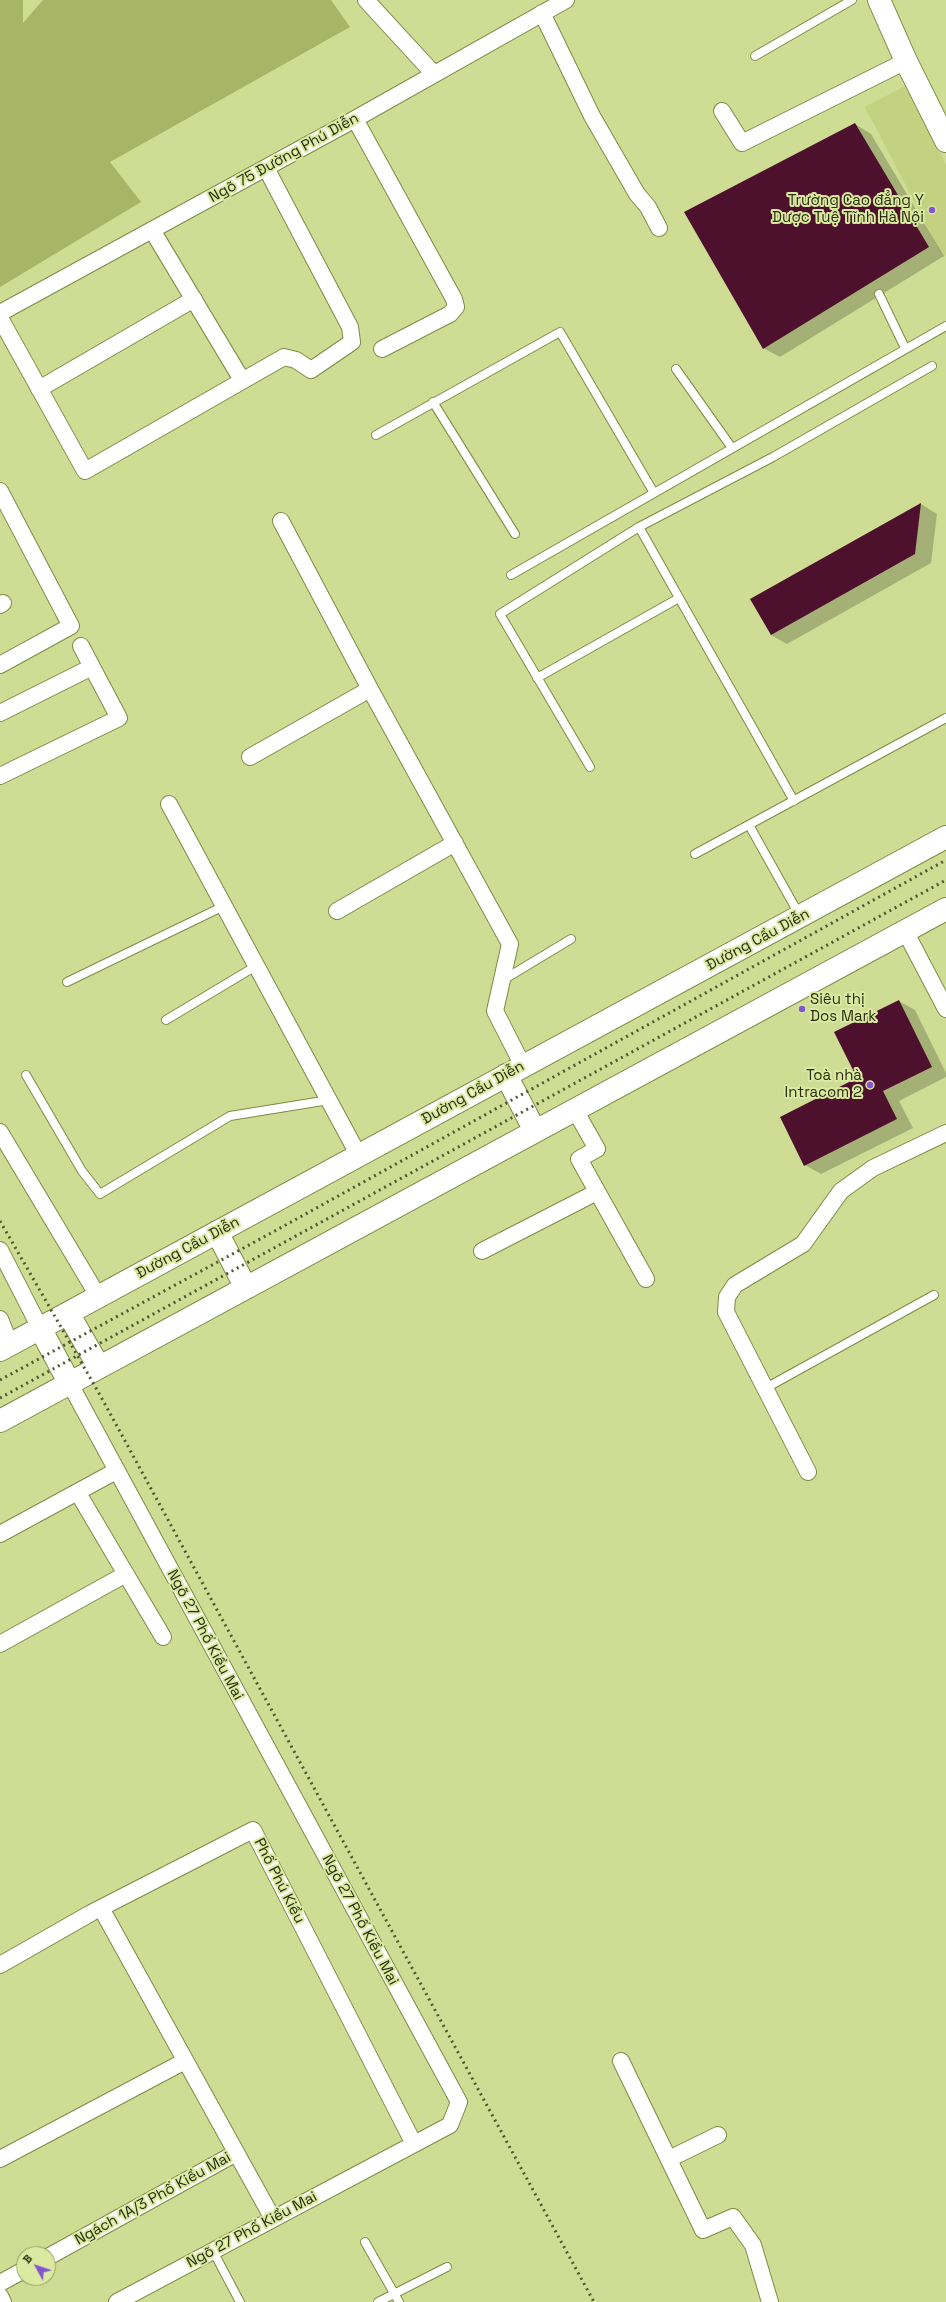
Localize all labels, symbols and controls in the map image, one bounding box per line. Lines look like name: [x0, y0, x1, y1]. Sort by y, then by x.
street label: Ngõ 75 Đường Phú Diễn: [206, 109, 362, 207]
place label: Trường Cao đẳng Y Dược Tuệ Tĩnh Hà Nội: [772, 192, 924, 227]
marker: Trường Cao đẳng Y Dược Tuệ Tĩnh Hà Nội: [927, 205, 937, 215]
street label: Đường Cầu Diễn: [703, 905, 813, 975]
place label: Siêu thị Dos Mark: [810, 991, 876, 1026]
marker: Siêu thị Dos Mark: [797, 1004, 807, 1014]
street label: Đường Cầu Diễn: [419, 1057, 527, 1129]
place label: Toà nhà Intracom 2: [785, 1067, 862, 1102]
marker: Toà nhà Intracom 2: [865, 1080, 875, 1090]
street label: Đường Cầu Diễn: [133, 1213, 243, 1283]
street label: Ngõ 27 Phố Kiều Mai: [163, 1567, 247, 1703]
street label: Phố Phú Kiều: [250, 1835, 308, 1927]
street label: Ngõ 27 Phố Kiều Mai: [318, 1852, 402, 1988]
street label: Ngách 1A/3 Phố Kiều Mai: [72, 2149, 234, 2249]
street label: Ngõ 27 Phố Kiều Mai: [184, 2188, 320, 2272]
north arrow: [16, 2246, 56, 2286]
text: B: [20, 2252, 35, 2266]

